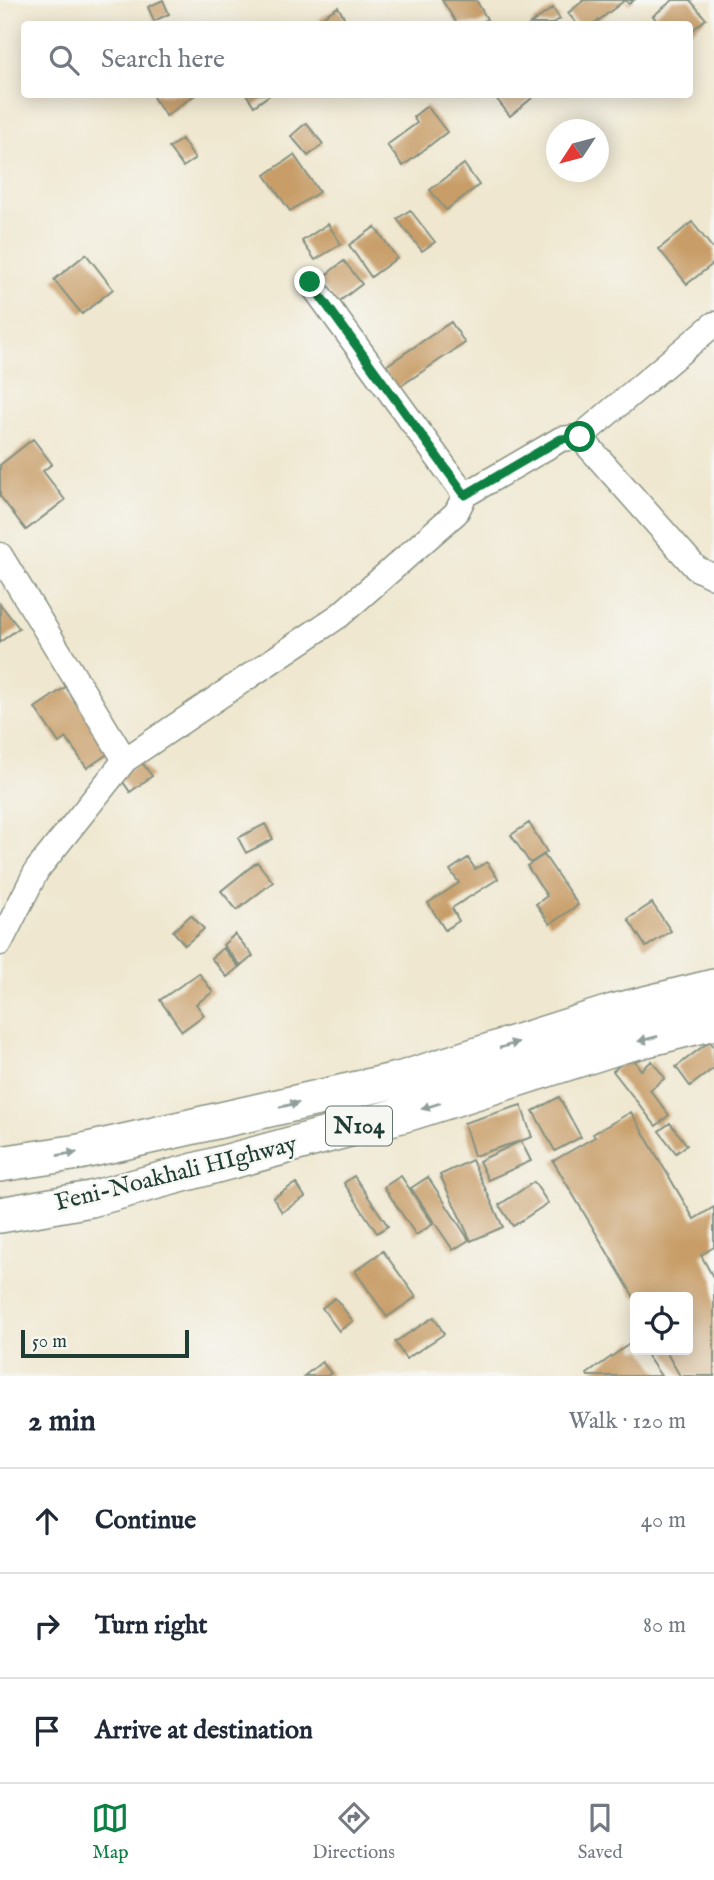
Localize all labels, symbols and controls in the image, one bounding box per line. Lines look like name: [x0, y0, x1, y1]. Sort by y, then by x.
search box: [21, 21, 693, 98]
icon: search: [45, 41, 83, 79]
text: Search here: [101, 43, 225, 76]
north arrow: [546, 119, 609, 182]
route end: [294, 266, 325, 297]
route start: [564, 421, 595, 452]
one-way arrow: [637, 1034, 659, 1045]
one-way arrow: [499, 1039, 520, 1050]
one-way arrow: [279, 1099, 301, 1110]
one-way arrow: [420, 1101, 441, 1112]
road number: N104: [326, 1106, 392, 1146]
street label: Feni-Noakhali HIghway: [52, 1129, 300, 1219]
one-way arrow: [57, 1148, 79, 1159]
map controls: [630, 1292, 693, 1355]
button: locate: [630, 1292, 693, 1355]
scale bar: [21, 1327, 189, 1359]
text: 50 m: [32, 1330, 67, 1354]
text: 2 min: [28, 1403, 96, 1441]
text: Walk · 120 m: [568, 1407, 686, 1436]
icon: ahead: [28, 1502, 66, 1540]
text: Continue: [95, 1504, 196, 1537]
text: 40 m: [641, 1506, 686, 1535]
icon: right: [28, 1607, 66, 1645]
text: Turn right: [95, 1609, 208, 1642]
text: 80 m: [643, 1611, 686, 1640]
icon: arrive: [28, 1712, 66, 1750]
text: Arrive at destination: [95, 1714, 313, 1747]
tab: Map: [91, 1799, 129, 1865]
tab: Directions: [312, 1799, 395, 1865]
tab: Saved: [578, 1799, 623, 1865]

